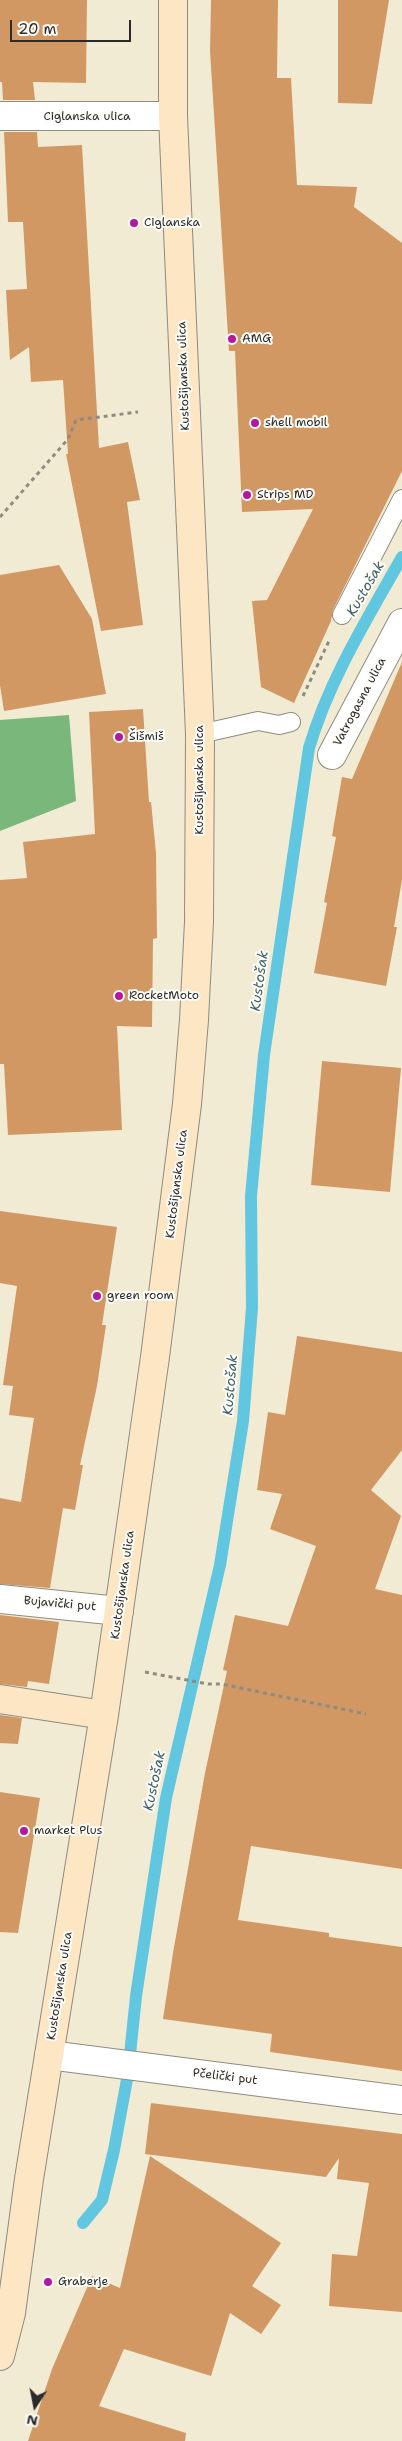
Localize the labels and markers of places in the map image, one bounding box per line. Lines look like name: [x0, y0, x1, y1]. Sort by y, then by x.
place label: Ciglanska: [144, 216, 200, 230]
marker: Ciglanska: [128, 217, 140, 229]
place label: AMG: [242, 332, 271, 346]
marker: AMG: [226, 333, 238, 345]
place label: shell mobil: [265, 416, 327, 430]
marker: shell mobil: [249, 417, 261, 429]
place label: Strips MD: [257, 488, 313, 502]
marker: Strips MD: [241, 489, 253, 501]
place label: Šišmiš: [129, 730, 164, 744]
marker: Šišmiš: [113, 731, 125, 743]
place label: RocketMoto: [129, 989, 199, 1003]
marker: RocketMoto: [113, 990, 125, 1002]
place label: green room: [107, 1289, 174, 1303]
marker: green room: [91, 1290, 103, 1302]
place label: market Plus: [34, 1824, 102, 1838]
marker: market Plus: [18, 1825, 30, 1837]
place label: Graberje: [58, 2275, 108, 2289]
marker: Graberje: [42, 2276, 54, 2288]

